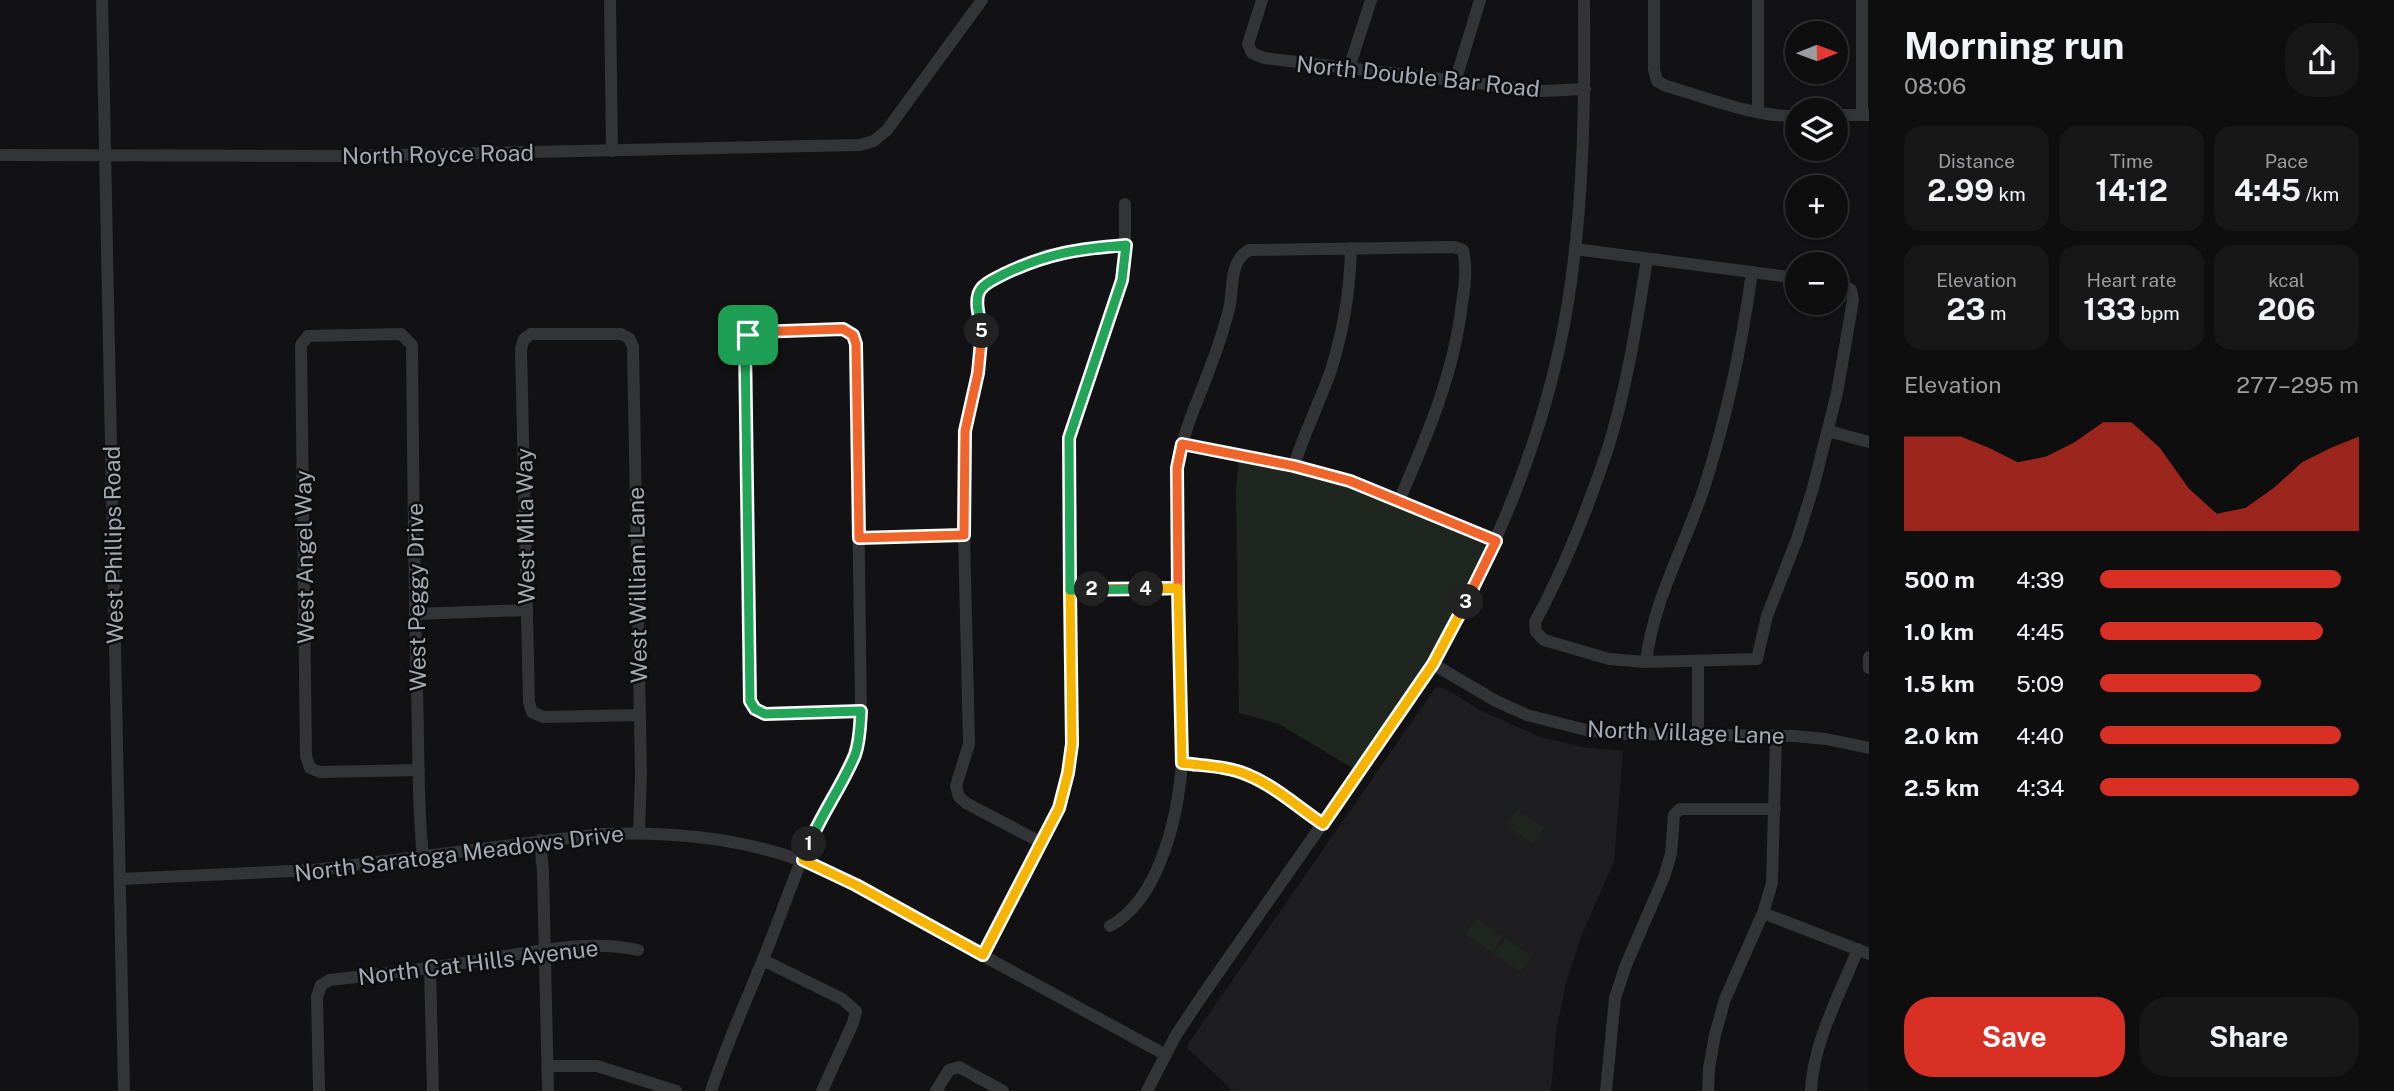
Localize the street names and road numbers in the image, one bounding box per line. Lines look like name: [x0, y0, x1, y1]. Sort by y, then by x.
street label: North Double Bar Road: [1295, 50, 1541, 102]
street label: North Royce Road: [342, 139, 534, 169]
street label: West Phillips Road: [98, 446, 128, 644]
street label: West Mila Way: [510, 448, 540, 604]
street label: West Angel Way: [289, 470, 319, 644]
street label: West William Lane: [622, 487, 652, 683]
street label: West Peggy Drive: [401, 503, 431, 691]
street label: North Village Lane: [1587, 715, 1785, 749]
street label: North Saratoga Meadows Drive: [293, 819, 625, 887]
street label: North Cat Hills Avenue: [356, 934, 600, 990]

